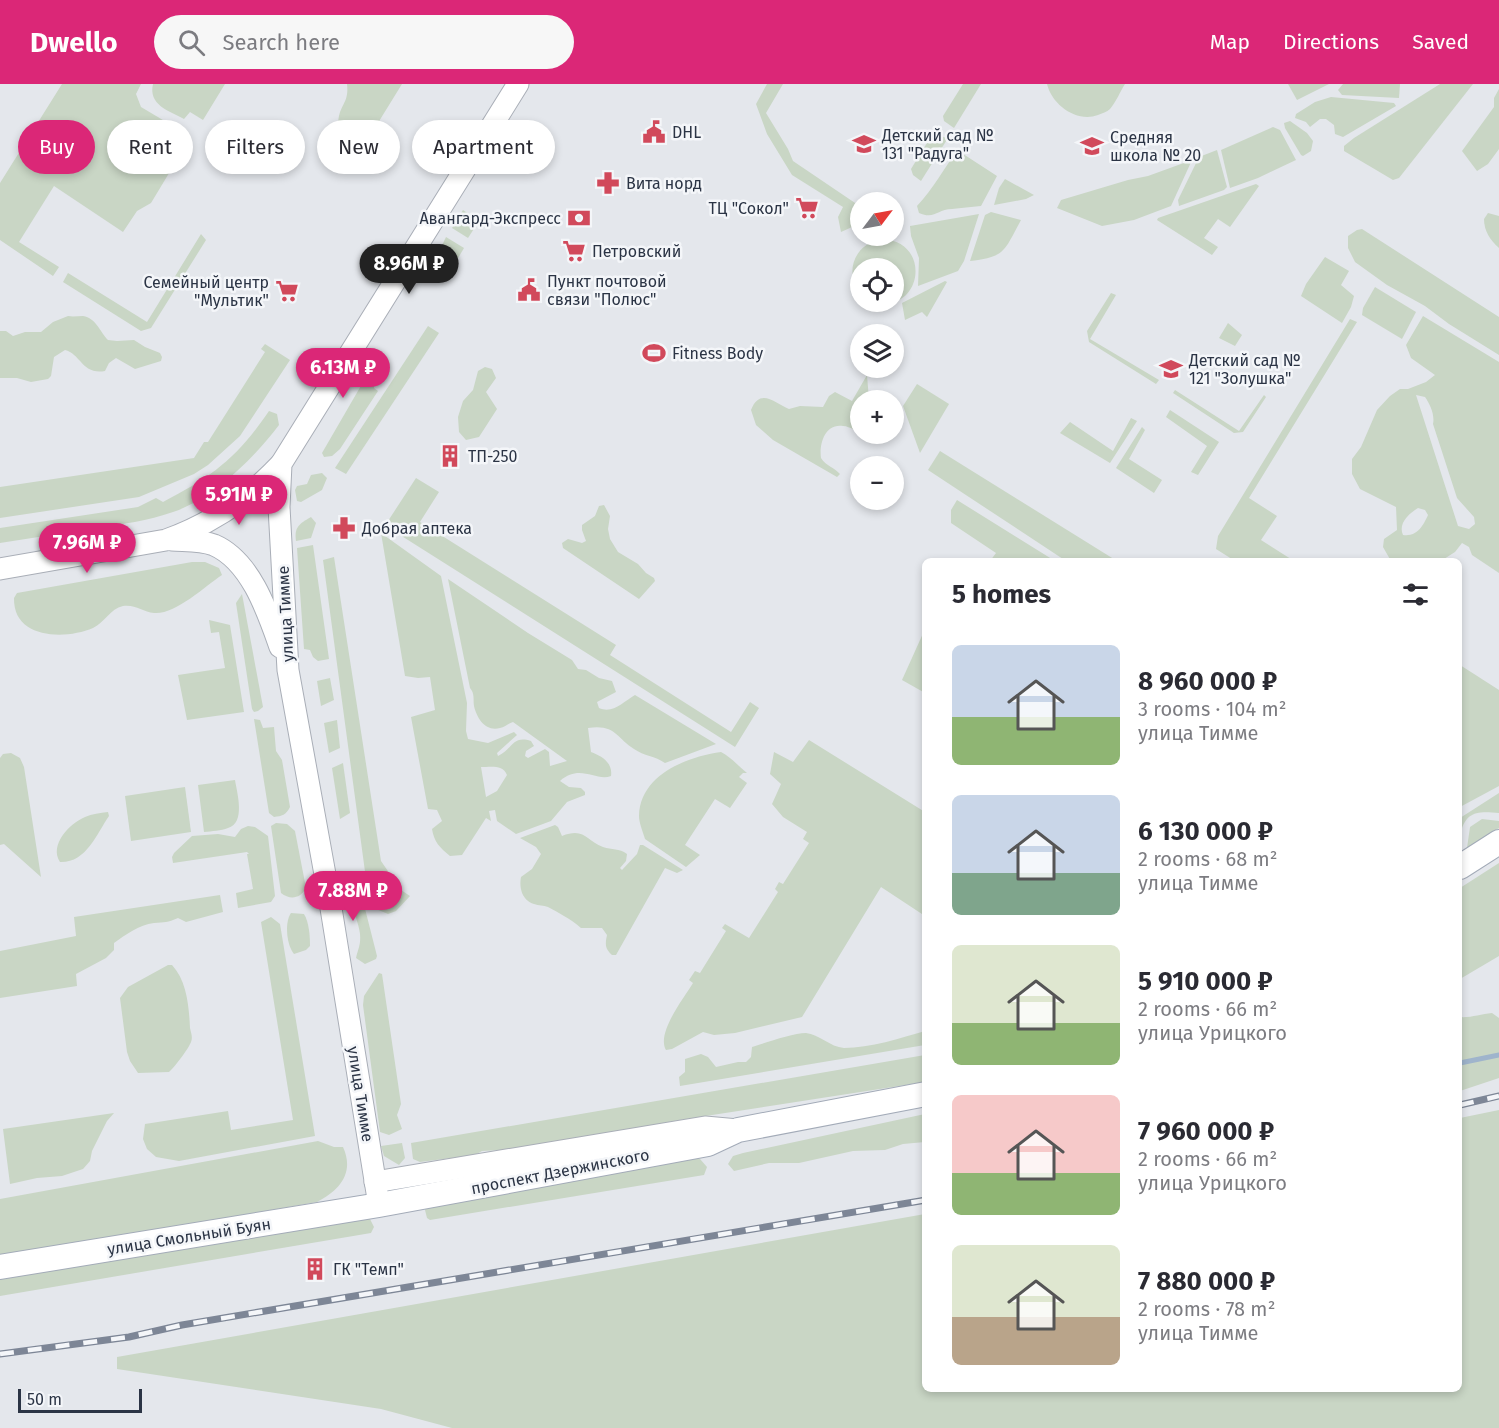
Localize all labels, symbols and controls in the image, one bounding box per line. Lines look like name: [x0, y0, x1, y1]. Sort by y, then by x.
search box: [154, 15, 574, 69]
text: Dwello: [30, 26, 118, 59]
icon: search: [175, 26, 208, 59]
text: Search here: [223, 29, 340, 56]
text: Map: [1210, 29, 1250, 55]
text: Directions: [1283, 29, 1379, 55]
text: Saved: [1412, 29, 1469, 55]
public building icon: DHL: [641, 119, 667, 145]
chip: Buy: [18, 120, 95, 174]
chip: Rent: [107, 120, 193, 174]
chip: Filters: [205, 120, 305, 174]
chip: New: [317, 120, 400, 174]
chip: Apartment: [412, 120, 555, 174]
place label: DHL: [672, 123, 701, 142]
place label: Детский сад № 131 "Радуга": [881, 126, 994, 163]
place label: Средняя школа № 20: [1110, 128, 1201, 165]
school or university icon: Детский сад № 131 "Радуга": [851, 131, 877, 157]
school or university icon: Средняя школа № 20: [1079, 133, 1105, 159]
pharmacy icon: Вита норд: [595, 170, 621, 196]
place label: Вита норд: [626, 174, 702, 193]
north arrow: [850, 192, 904, 246]
map controls: [850, 192, 904, 510]
supermarket icon: ТЦ "Сокол": [794, 195, 820, 221]
place label: ТЦ "Сокол": [709, 199, 789, 218]
bank icon: Авангард-Экспресс: [566, 205, 592, 231]
place label: Авангард-Экспресс: [419, 209, 561, 228]
supermarket icon: Петровский: [561, 238, 587, 264]
place label: Петровский: [592, 242, 681, 261]
pin: 8.96M ₽: [354, 244, 464, 295]
text: 8.96M ₽: [374, 251, 444, 275]
button: locate: [850, 258, 904, 312]
place label: Пункт почтовой связи "Полюс": [547, 272, 667, 309]
place label: Семейный центр "Мультик": [143, 273, 269, 310]
public building icon: Пункт почтовой связи "Полюс": [516, 277, 542, 303]
supermarket icon: Семейный центр "Мультик": [274, 278, 300, 304]
button: layers: [850, 324, 904, 378]
sports icon: Fitness Body: [641, 340, 667, 366]
place label: Fitness Body: [672, 344, 763, 363]
pin: 6.13M ₽: [288, 348, 398, 399]
place label: Детский сад № 121 "Золушка": [1188, 351, 1301, 388]
text: 6.13M ₽: [310, 355, 376, 379]
school or university icon: Детский сад № 121 "Золушка": [1158, 356, 1184, 382]
button: +: [850, 390, 904, 444]
building icon: ТП-250: [437, 443, 463, 469]
place label: ТП-250: [468, 447, 517, 466]
button: −: [850, 456, 904, 510]
pin: 5.91M ₽: [184, 475, 294, 526]
text: 5.91M ₽: [205, 482, 273, 506]
pharmacy icon: Добрая аптека: [331, 515, 357, 541]
place label: Добрая аптека: [361, 519, 472, 538]
pin: 7.96M ₽: [32, 523, 142, 574]
text: 7.96M ₽: [53, 530, 121, 554]
street label: улица Тимме: [273, 565, 298, 663]
icon: filters: [1399, 578, 1432, 611]
text: 5 homes: [952, 579, 1051, 610]
text: 8 960 000 ₽: [1138, 666, 1277, 697]
icon: home: [1000, 669, 1072, 741]
text: 3 rooms · 104 m²: [1138, 697, 1286, 721]
text: улица Тимме: [1138, 721, 1259, 745]
text: 6 130 000 ₽: [1138, 816, 1273, 847]
icon: home: [1000, 819, 1072, 891]
text: 2 rooms · 68 m²: [1138, 847, 1278, 871]
pin: 7.88M ₽: [298, 871, 408, 922]
text: улица Тимме: [1138, 871, 1259, 895]
text: 7.88M ₽: [318, 878, 388, 902]
text: 5 910 000 ₽: [1138, 966, 1273, 997]
icon: home: [1000, 969, 1072, 1041]
text: 2 rooms · 66 m²: [1138, 997, 1277, 1021]
text: улица Урицкого: [1138, 1021, 1287, 1045]
street label: улица Тимме: [344, 1045, 377, 1143]
text: 7 960 000 ₽: [1138, 1116, 1274, 1147]
icon: home: [1000, 1119, 1072, 1191]
street label: проспект Дзержинского: [469, 1145, 651, 1198]
text: 2 rooms · 66 m²: [1138, 1147, 1277, 1171]
text: улица Урицкого: [1138, 1171, 1287, 1195]
street label: улица Смольный Буян: [106, 1214, 272, 1259]
building icon: ГК "Темп": [302, 1256, 328, 1282]
place label: ГК "Темп": [333, 1260, 404, 1279]
text: 7 880 000 ₽: [1138, 1266, 1275, 1297]
icon: home: [1000, 1269, 1072, 1341]
text: 2 rooms · 78 m²: [1138, 1297, 1275, 1321]
text: улица Тимме: [1138, 1321, 1259, 1345]
scale bar: [18, 1386, 142, 1414]
text: 50 m: [27, 1390, 62, 1409]

